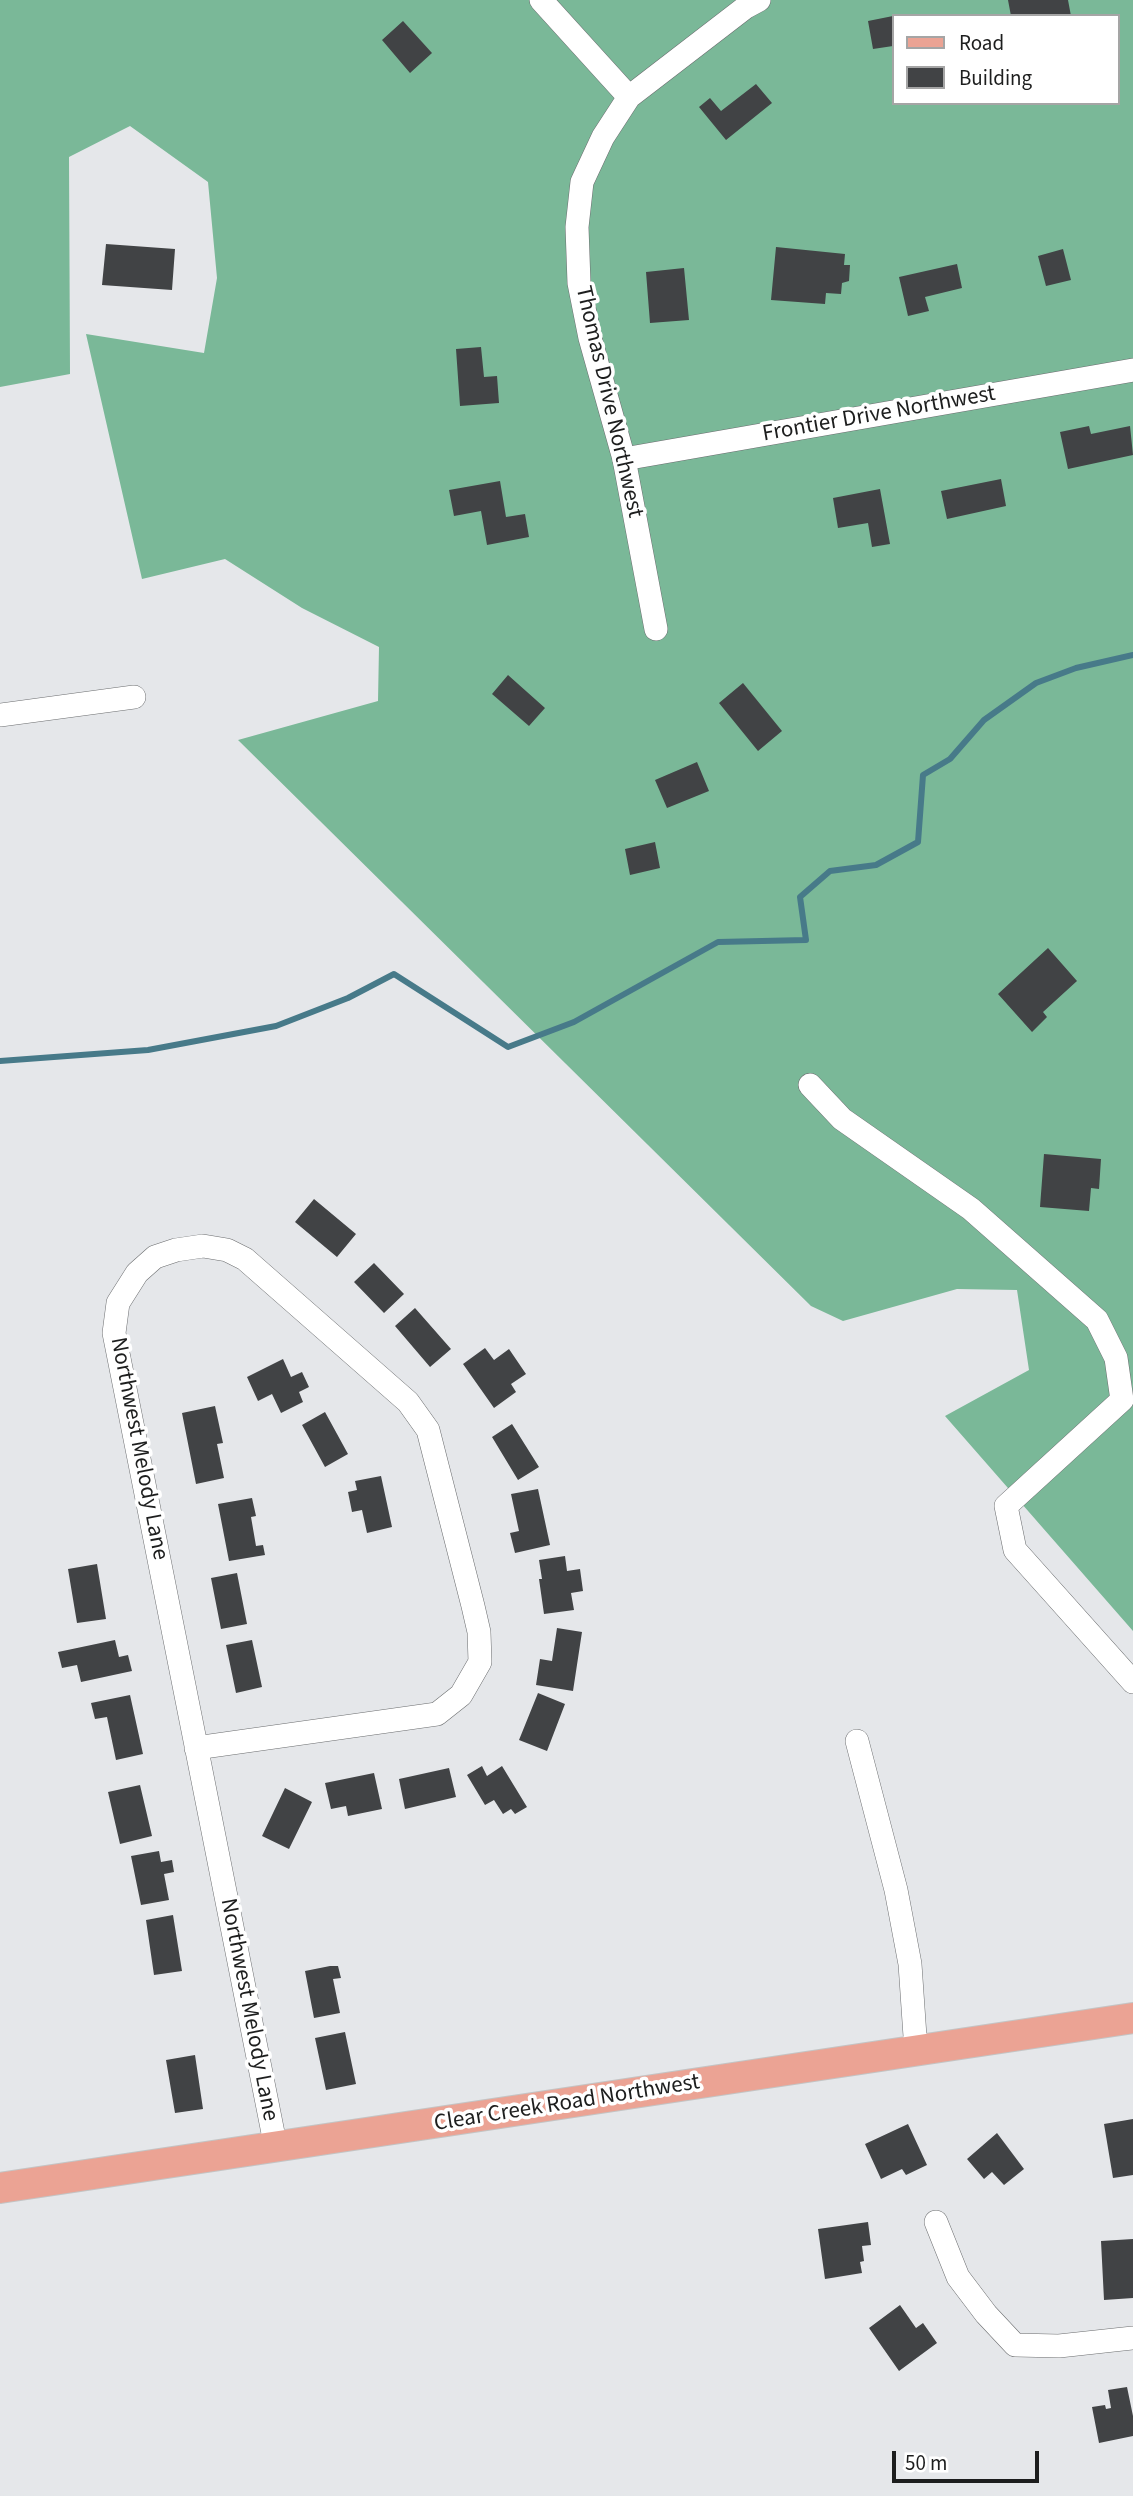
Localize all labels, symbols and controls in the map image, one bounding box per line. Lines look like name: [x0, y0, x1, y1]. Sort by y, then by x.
legend: [892, 14, 1119, 105]
text: Road: [959, 28, 1004, 58]
text: Building: [959, 63, 1032, 93]
street label: Thomas Drive Northwest: [568, 283, 648, 521]
street label: Frontier Drive Northwest: [760, 381, 998, 449]
street label: Northwest Melody Lane: [103, 1335, 173, 1563]
street label: Northwest Melody Lane: [213, 1896, 283, 2124]
street label: Clear Creek Road Northwest: [432, 2069, 702, 2139]
scale bar: [895, 2436, 1042, 2480]
text: 50 m: [905, 2448, 947, 2478]

